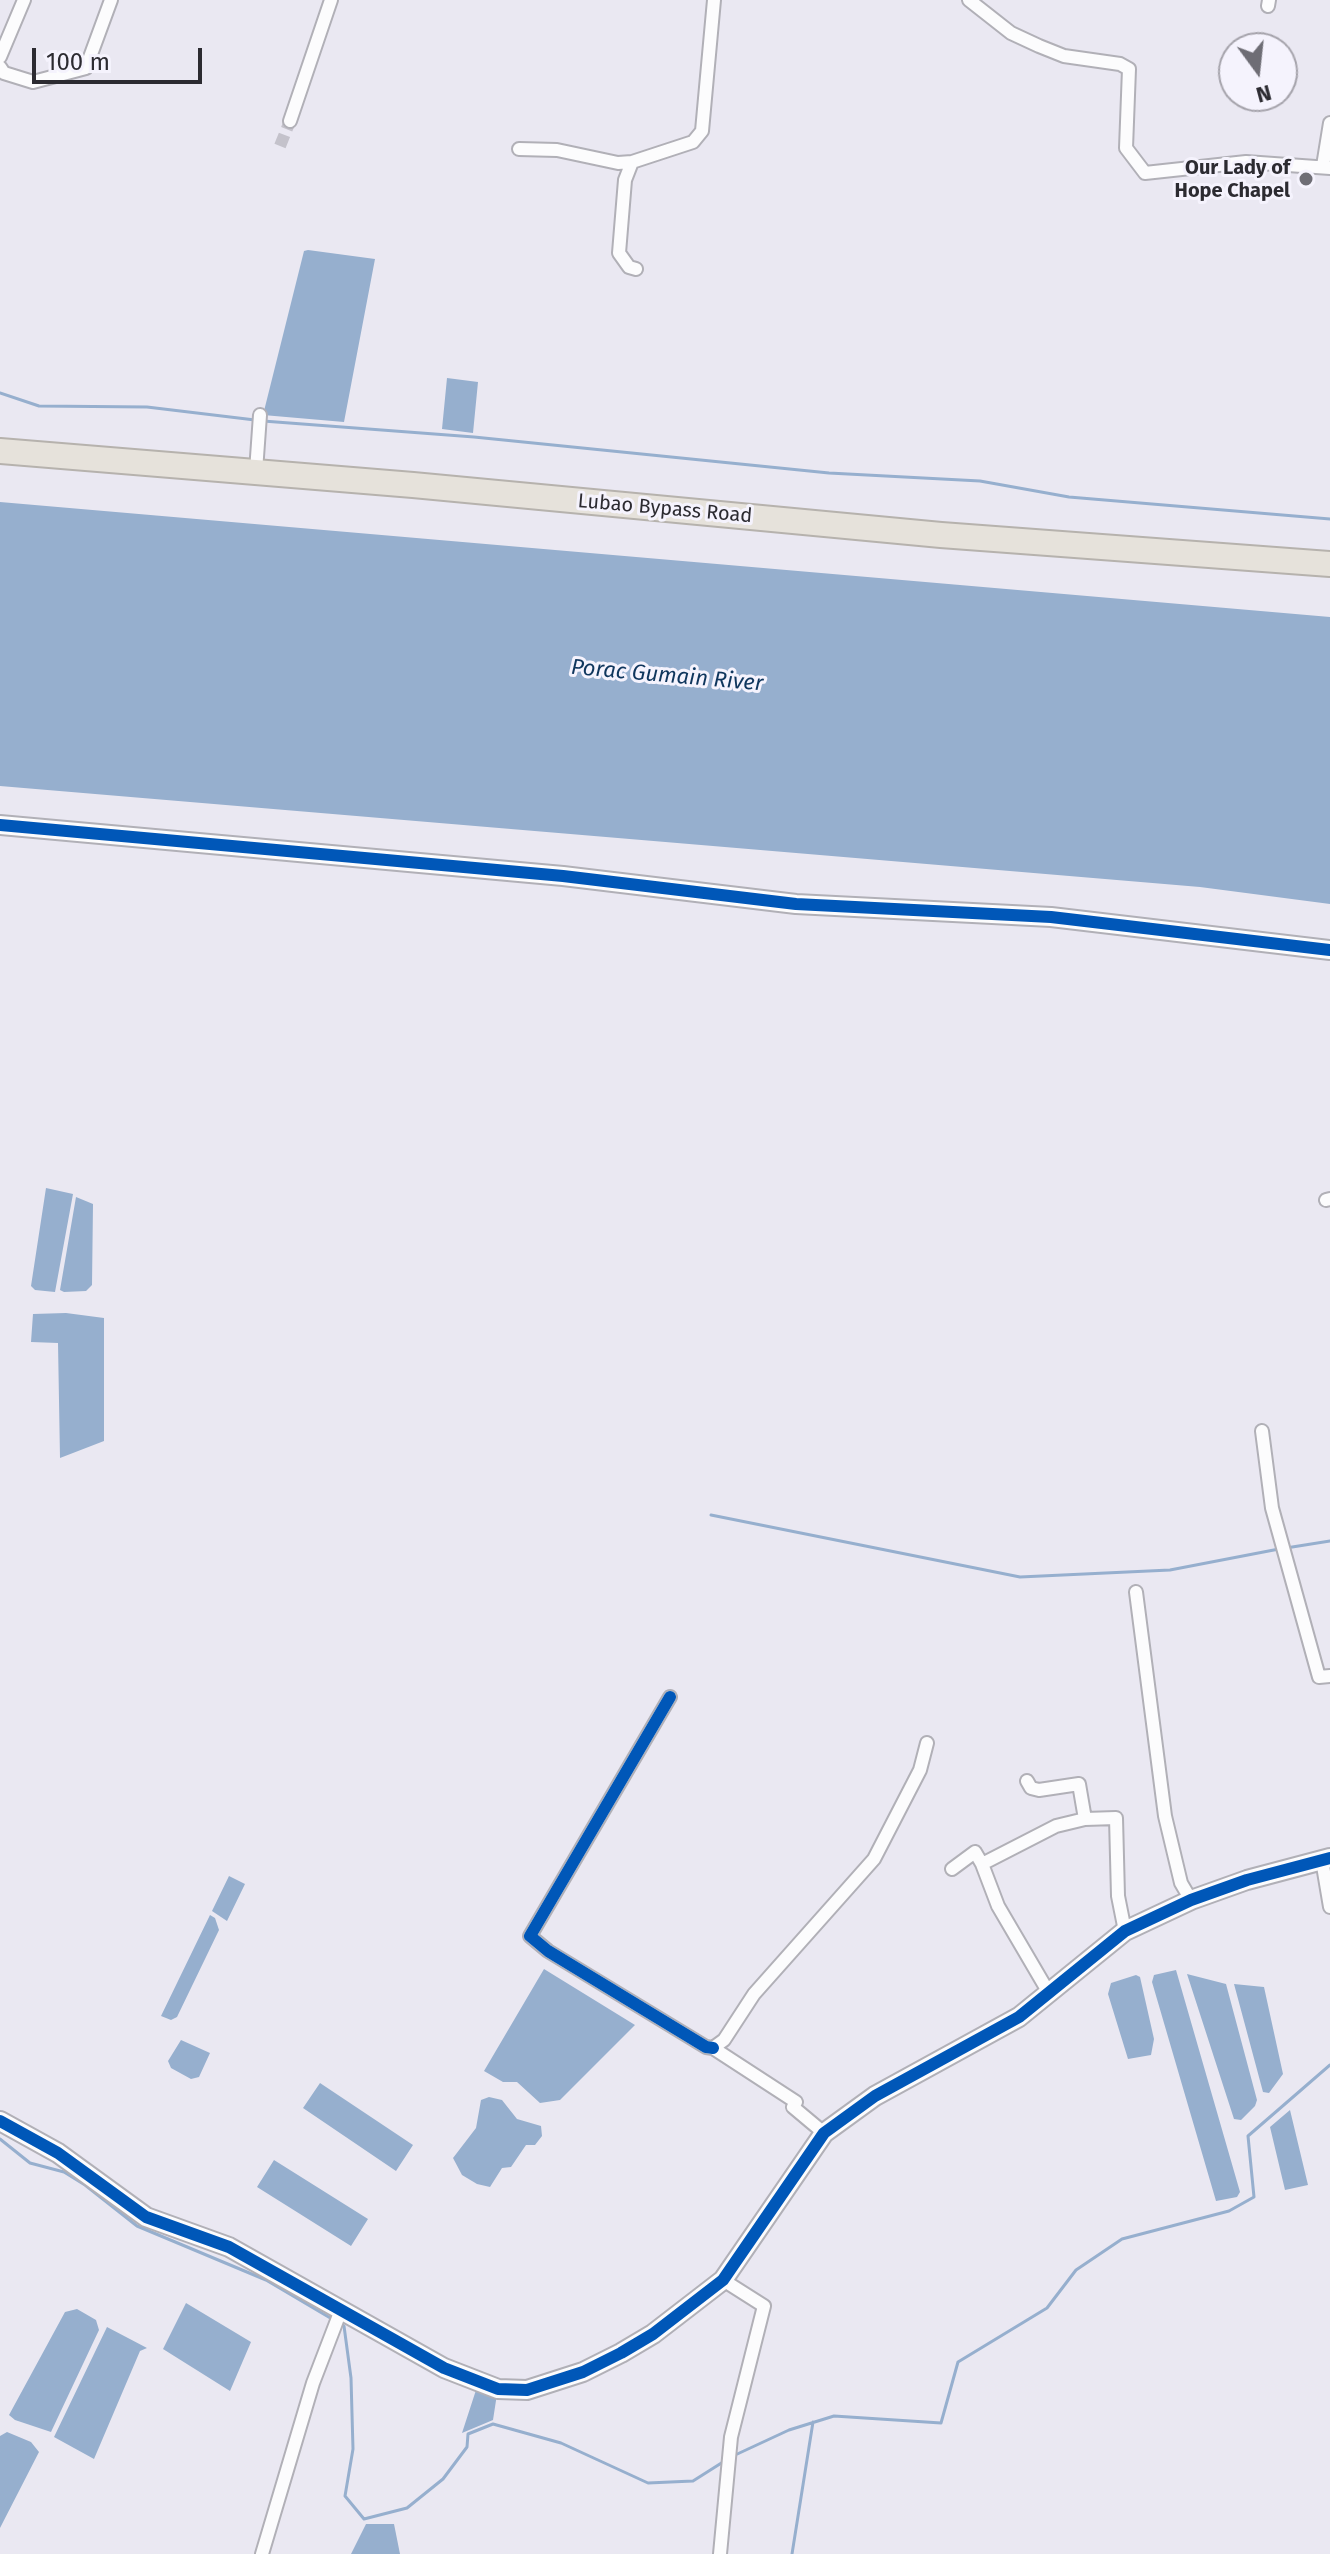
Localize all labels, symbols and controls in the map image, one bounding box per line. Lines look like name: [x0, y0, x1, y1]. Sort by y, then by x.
scale bar: [36, 32, 206, 82]
north arrow: [1218, 32, 1298, 112]
text: 100 m: [46, 48, 110, 76]
text: N: [1253, 79, 1274, 109]
place label: Our Lady of Hope Chapel: [1175, 156, 1290, 203]
marker: Our Lady of Hope Chapel: [1297, 170, 1315, 188]
street label: Lubao Bypass Road: [577, 489, 753, 529]
water label: Porac Gumain River: [570, 654, 764, 698]

